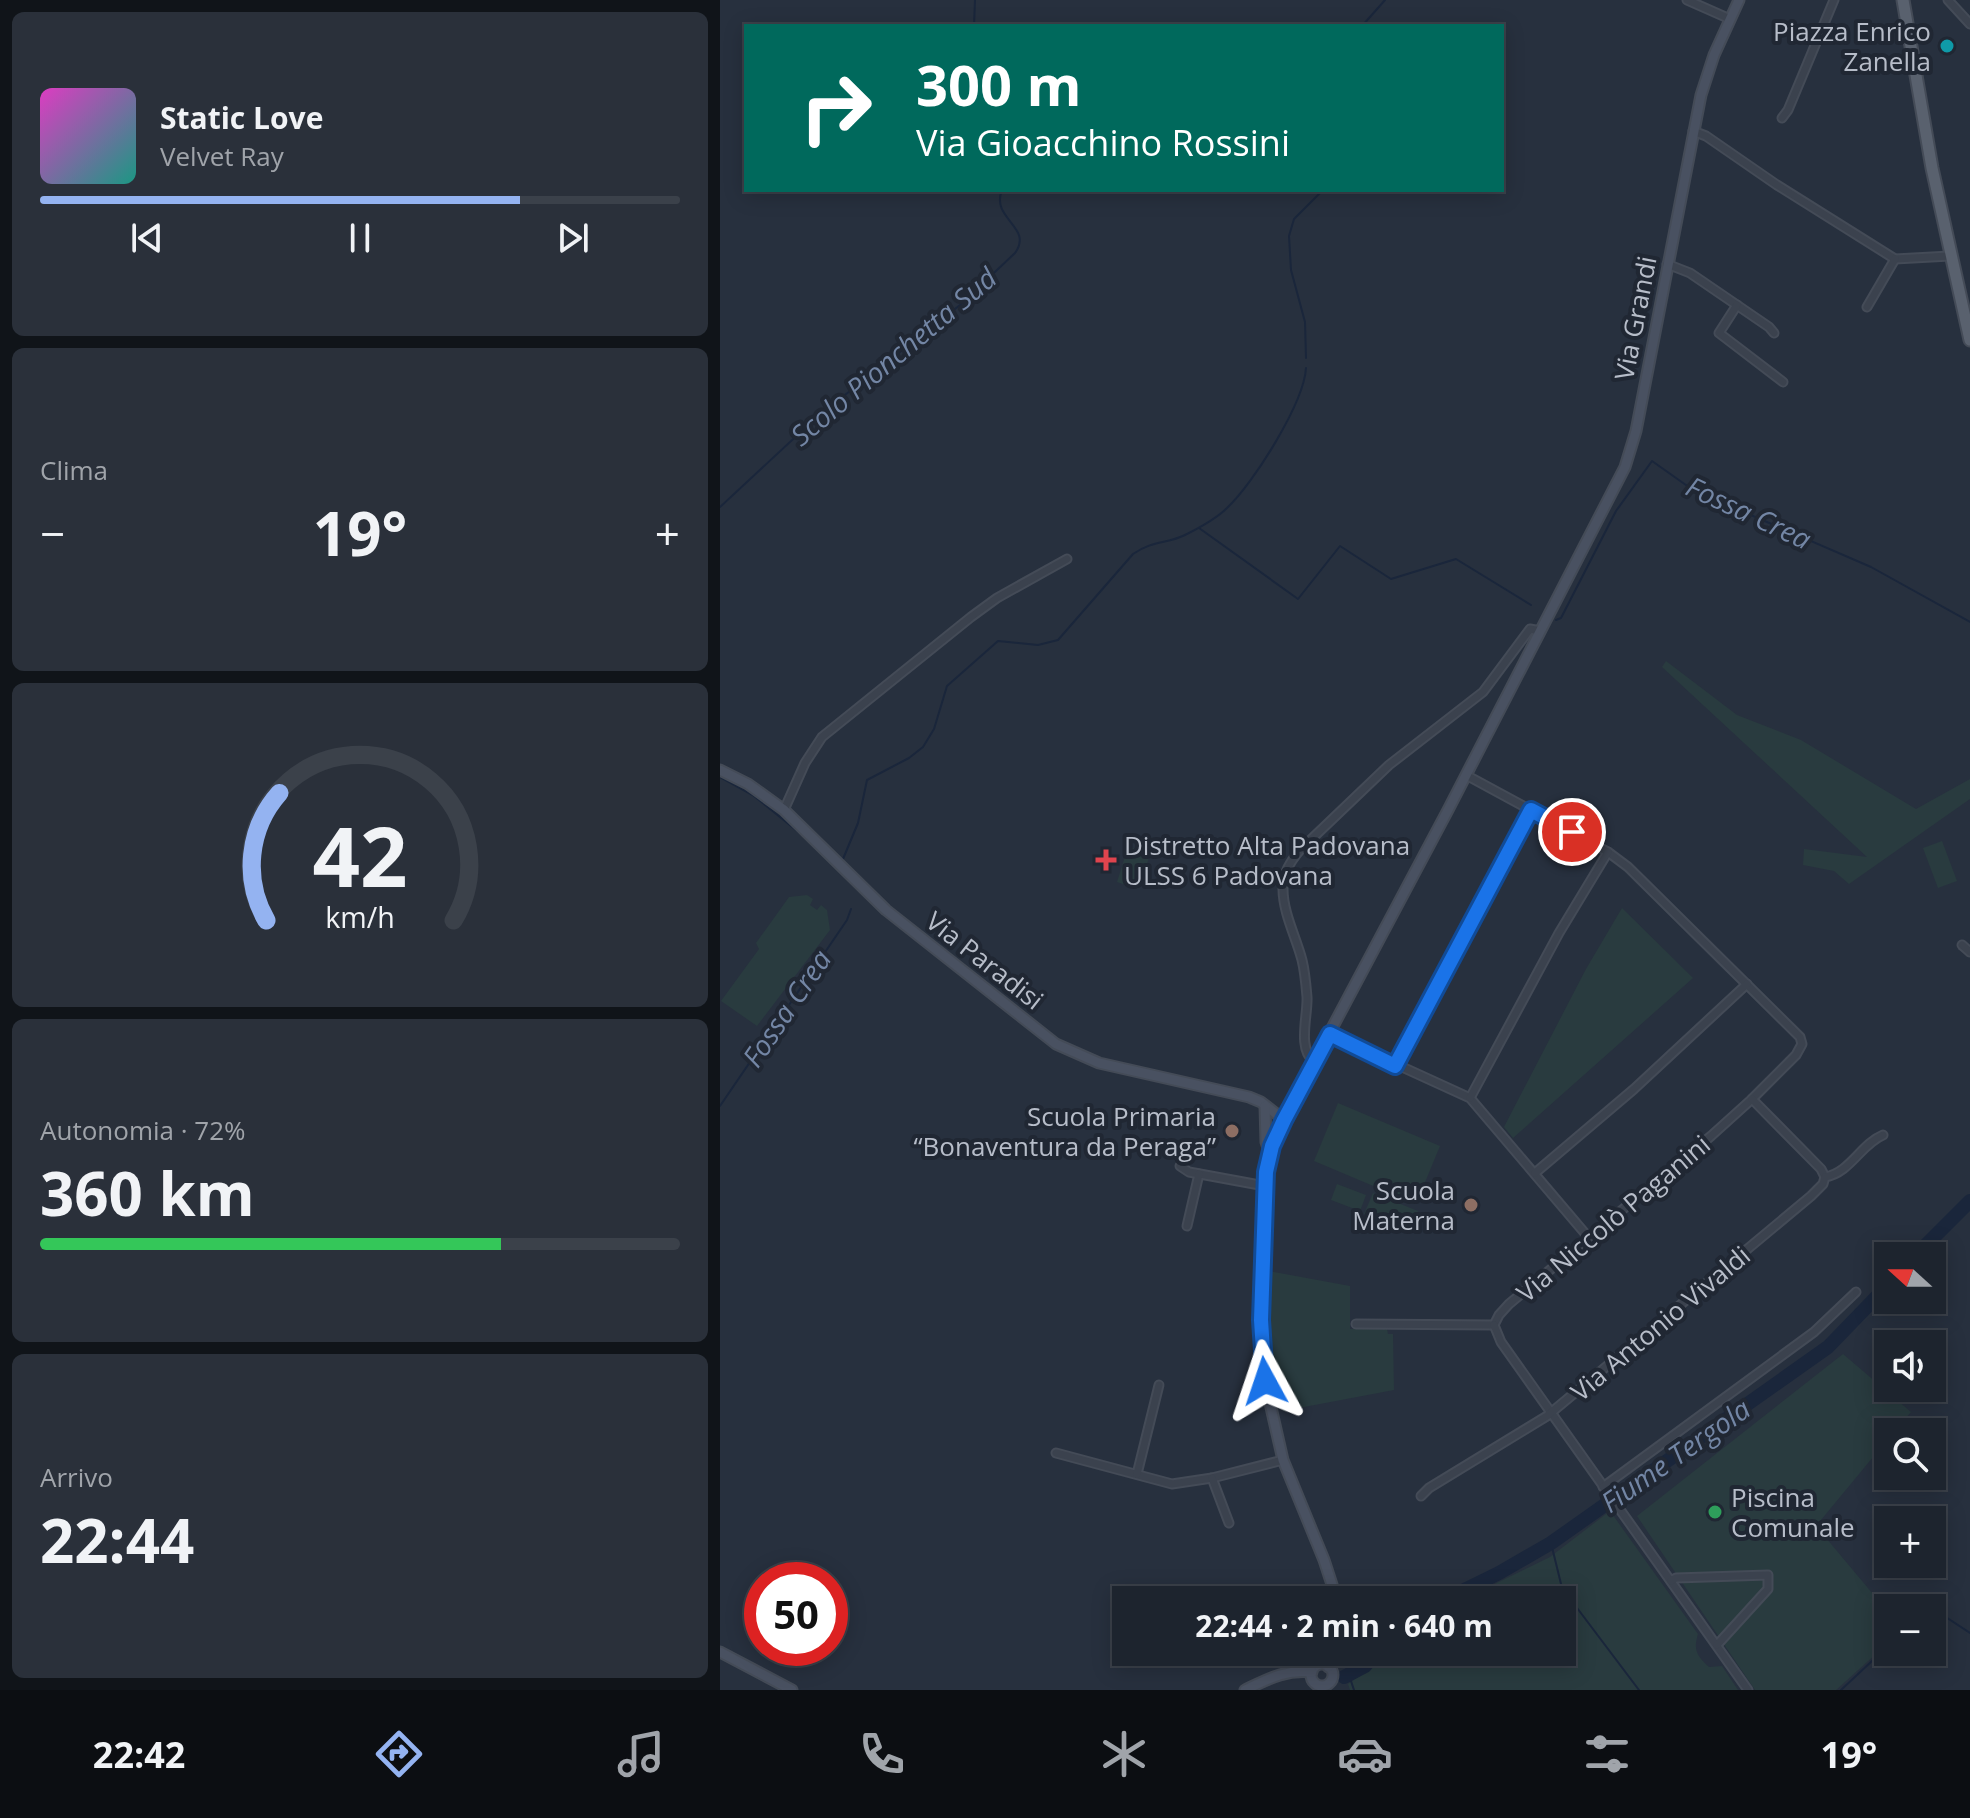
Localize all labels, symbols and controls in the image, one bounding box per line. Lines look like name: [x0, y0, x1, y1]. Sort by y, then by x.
place label: Piazza Enrico Zanella: [1773, 13, 1931, 79]
marker: Piazza Enrico Zanella: [1938, 37, 1956, 55]
text: 300 m: [916, 46, 1082, 122]
icon: right: [784, 56, 888, 160]
text: Static Love: [160, 97, 323, 138]
text: Via Gioacchino Rossini: [916, 118, 1290, 167]
text: Velvet Ray: [160, 138, 284, 174]
icon: previous: [125, 216, 169, 260]
icon: pause: [338, 216, 382, 260]
icon: next: [551, 216, 595, 260]
street label: Via Grandi: [1605, 253, 1665, 383]
water label: Scolo Pionchetta Sud: [782, 258, 1005, 454]
text: Clima: [40, 452, 108, 488]
water label: Fossa Crea: [1680, 467, 1818, 558]
text: 19°: [313, 492, 407, 574]
text: −: [40, 503, 65, 563]
text: +: [655, 503, 680, 563]
text: 42: [312, 798, 408, 911]
pin: [1538, 798, 1606, 866]
icon: arrive: [1550, 810, 1594, 854]
place label: Distretto Alta Padovana ULSS 6 Padovana: [1124, 827, 1410, 893]
marker: Distretto Alta Padovana ULSS 6 Padovana: [1095, 849, 1117, 871]
text: km/h: [325, 897, 395, 936]
street label: Via Paradisi: [919, 903, 1051, 1017]
water label: Fossa Crea: [733, 942, 839, 1074]
place label: Scuola Primaria “Bonaventura da Peraga”: [913, 1098, 1216, 1164]
text: Autonomia · 72%: [40, 1112, 246, 1148]
marker: Scuola Primaria “Bonaventura da Peraga”: [1223, 1122, 1241, 1140]
street label: Via Niccolò Paganini: [1509, 1126, 1717, 1310]
text: 360 km: [40, 1152, 255, 1234]
place label: Scuola Materna: [1352, 1172, 1455, 1238]
marker: Scuola Materna: [1462, 1196, 1480, 1214]
street label: Via Antonio Vivaldi: [1563, 1237, 1757, 1409]
north arrow: [1874, 1242, 1946, 1314]
map controls: [1874, 1242, 1946, 1666]
button: sound: [1874, 1330, 1946, 1402]
position arrow: [1223, 1339, 1307, 1423]
water label: Fiume Tergola: [1593, 1389, 1757, 1521]
button: search: [1874, 1418, 1946, 1490]
text: Arrivo: [40, 1459, 113, 1495]
place label: Piscina Comunale: [1731, 1479, 1855, 1545]
text: 22:44: [40, 1499, 194, 1581]
marker: Piscina Comunale: [1706, 1503, 1724, 1521]
button: +: [1874, 1506, 1946, 1578]
speed limit sign: 50: [744, 1562, 848, 1666]
button: −: [1874, 1594, 1946, 1666]
text: 22:44 · 2 min · 640 m: [1195, 1605, 1493, 1646]
icon: directions: [371, 1726, 427, 1782]
icon: music: [613, 1726, 669, 1782]
icon: phone: [854, 1726, 910, 1782]
icon: climate: [1096, 1726, 1152, 1782]
icon: car: [1337, 1726, 1393, 1782]
icon: filters: [1579, 1726, 1635, 1782]
text: 22:42: [93, 1730, 185, 1779]
text: 19°: [1821, 1730, 1877, 1779]

